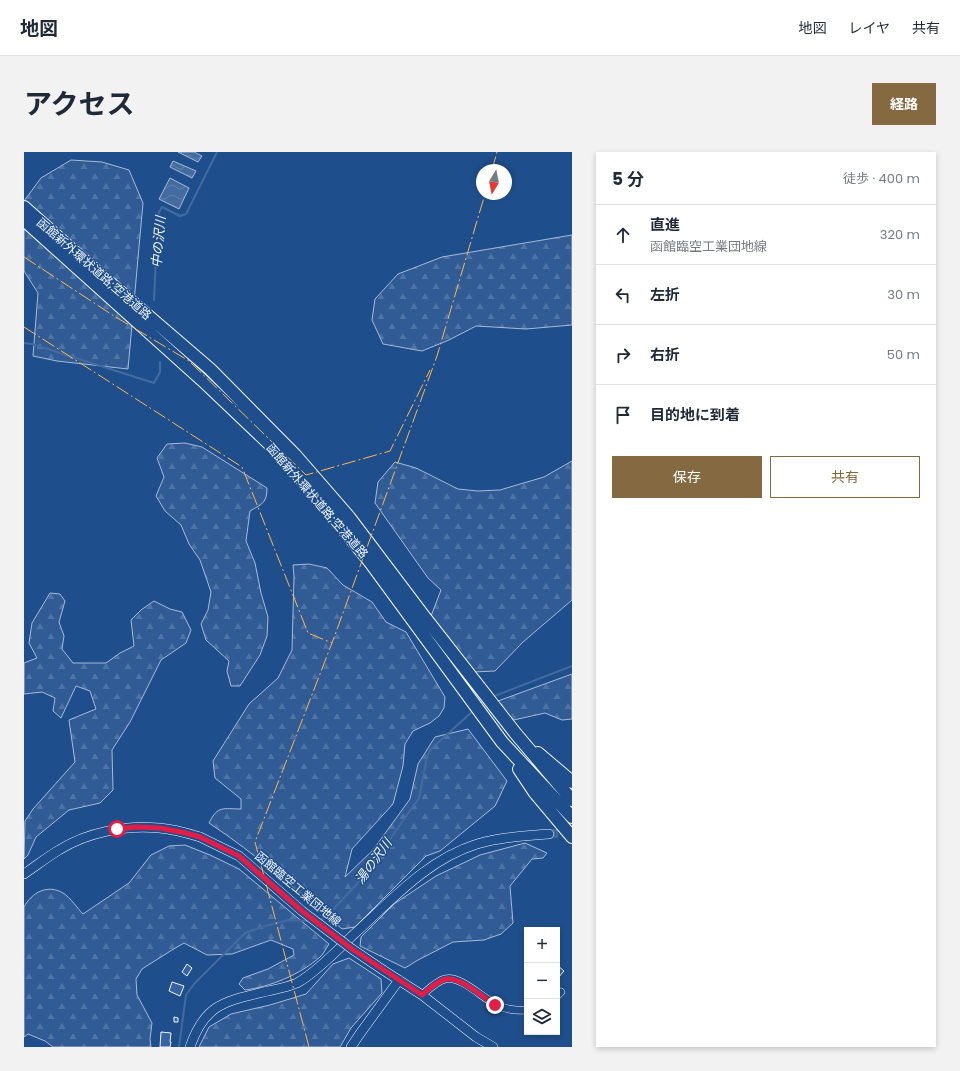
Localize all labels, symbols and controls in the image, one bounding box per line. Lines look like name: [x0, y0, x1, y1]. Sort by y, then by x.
text: 地図: [20, 15, 58, 42]
text: 地図: [798, 18, 826, 38]
text: レイヤ: [848, 18, 890, 38]
text: 共有: [912, 18, 940, 38]
button: 経路: [872, 83, 936, 125]
text: アクセス: [24, 85, 135, 124]
north arrow: [476, 164, 512, 200]
text: 5 分: [612, 167, 644, 191]
text: 徒歩 · 400 m: [843, 169, 920, 188]
water label: 中の沢川: [147, 213, 170, 269]
street label: 函館新外環状道路;空港道路: [33, 214, 155, 323]
text: 直進: [650, 214, 680, 235]
icon: ahead: [612, 224, 634, 246]
text: 320 m: [880, 225, 920, 244]
text: 函館臨空工業団地線: [650, 237, 767, 256]
icon: left: [612, 284, 634, 306]
text: 左折: [650, 284, 680, 305]
text: 30 m: [887, 285, 920, 304]
icon: right: [612, 344, 634, 366]
text: 右折: [650, 344, 680, 365]
text: 50 m: [887, 345, 920, 364]
icon: arrive: [612, 404, 634, 426]
text: 目的地に到着: [650, 404, 740, 425]
street label: 函館新外環状道路;空港道路: [263, 440, 372, 562]
button: 保存: [612, 456, 762, 498]
button: 共有: [770, 456, 920, 498]
route start: [108, 820, 126, 838]
water label: 湯の沢川: [350, 833, 398, 888]
street label: 函館臨空工業団地線: [251, 847, 345, 930]
map controls: [524, 927, 560, 1035]
button: +: [524, 927, 560, 963]
button: −: [524, 963, 560, 999]
route end: [486, 996, 504, 1014]
button: layers: [524, 999, 560, 1035]

